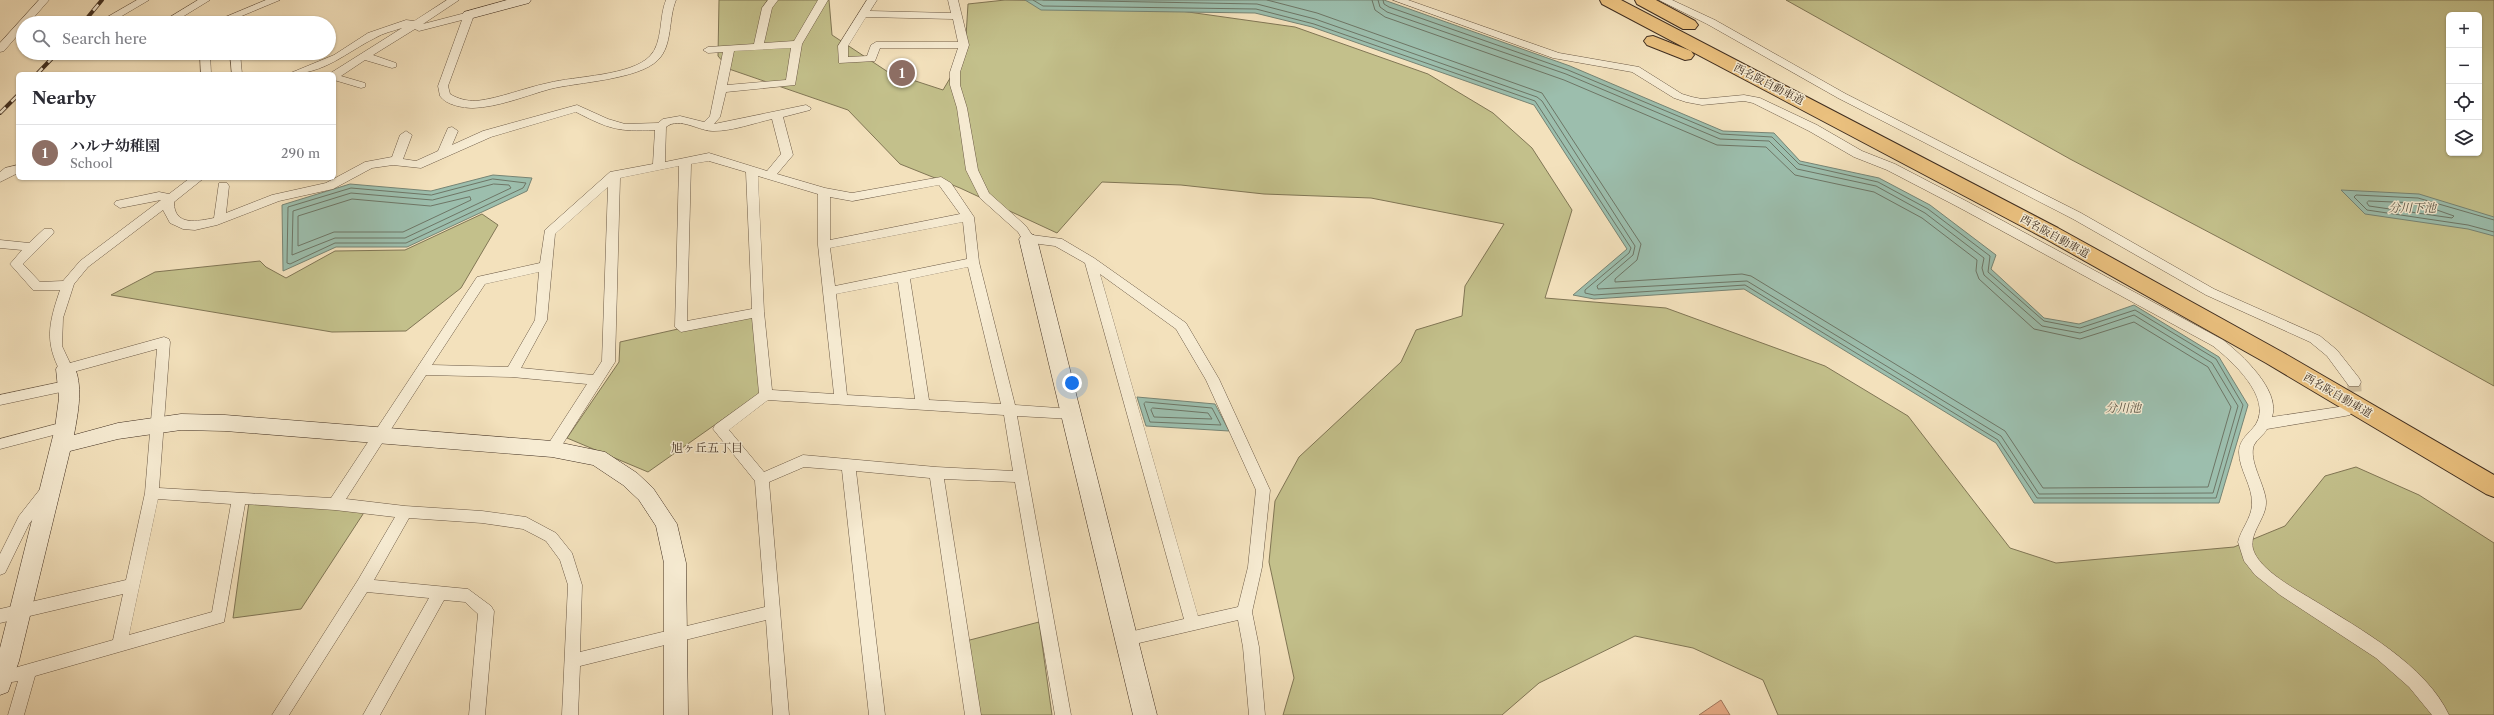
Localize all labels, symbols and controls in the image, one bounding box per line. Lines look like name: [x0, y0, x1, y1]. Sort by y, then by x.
map controls: [2446, 12, 2482, 156]
button: +: [2446, 12, 2482, 48]
search box: [16, 16, 336, 60]
icon: search: [30, 27, 52, 49]
text: Search here: [62, 29, 147, 48]
button: −: [2446, 48, 2482, 84]
pin: 1: [889, 58, 915, 88]
street label: 西名阪自動車道: [1732, 60, 1806, 108]
button: locate: [2446, 84, 2482, 120]
text: Nearby: [32, 88, 96, 108]
button: layers: [2446, 120, 2482, 156]
text: ハルナ幼稚園: [70, 136, 160, 155]
text: 1: [42, 145, 48, 161]
text: 290 m: [281, 145, 320, 161]
text: School: [70, 155, 113, 171]
water label: 分川下池: [2388, 200, 2438, 215]
street label: 西名阪自動車道: [2018, 211, 2092, 261]
street label: 西名阪自動車道: [2301, 370, 2375, 420]
your location: [1062, 373, 1082, 393]
water label: 分川池: [2105, 400, 2143, 415]
district label: 旭ヶ丘五丁目: [671, 440, 743, 455]

